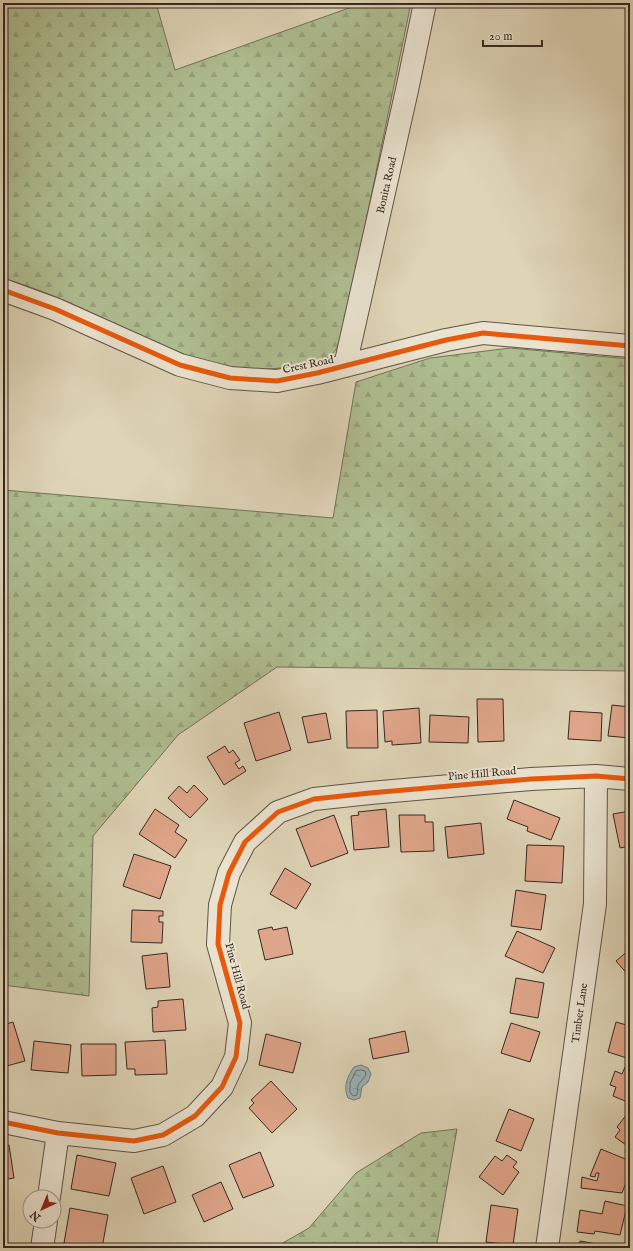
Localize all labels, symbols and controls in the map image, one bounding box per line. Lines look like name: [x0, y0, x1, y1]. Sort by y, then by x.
scale bar: [483, 22, 542, 48]
text: 20 m: [489, 29, 512, 44]
street label: Bonita Road: [374, 155, 400, 215]
street label: Crest Road: [281, 353, 335, 377]
street label: Pine Hill Road: [447, 764, 517, 784]
street label: Pine Hill Road: [221, 941, 253, 1011]
street label: Timber Lane: [569, 982, 591, 1044]
north arrow: [22, 1189, 62, 1229]
text: N: [27, 1207, 45, 1225]

